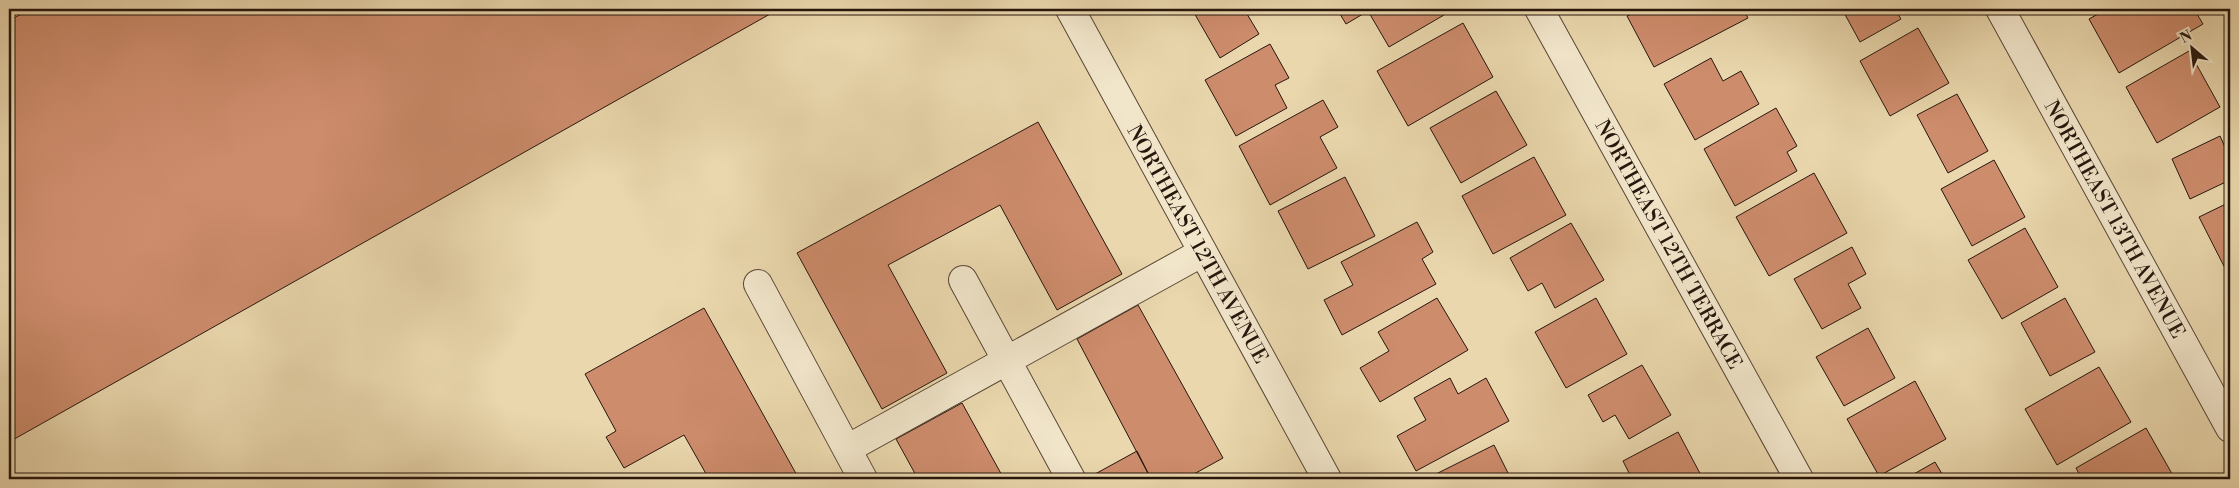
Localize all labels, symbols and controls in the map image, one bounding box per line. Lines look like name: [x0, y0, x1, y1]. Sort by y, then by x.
north arrow: [2166, 22, 2216, 72]
text: N: [2177, 27, 2195, 48]
street label: NORTHEAST 13TH AVENUE: [2038, 96, 2190, 343]
street label: NORTHEAST 12TH TERRACE: [1589, 116, 1747, 374]
street label: NORTHEAST 12TH AVENUE: [1121, 121, 1273, 368]

